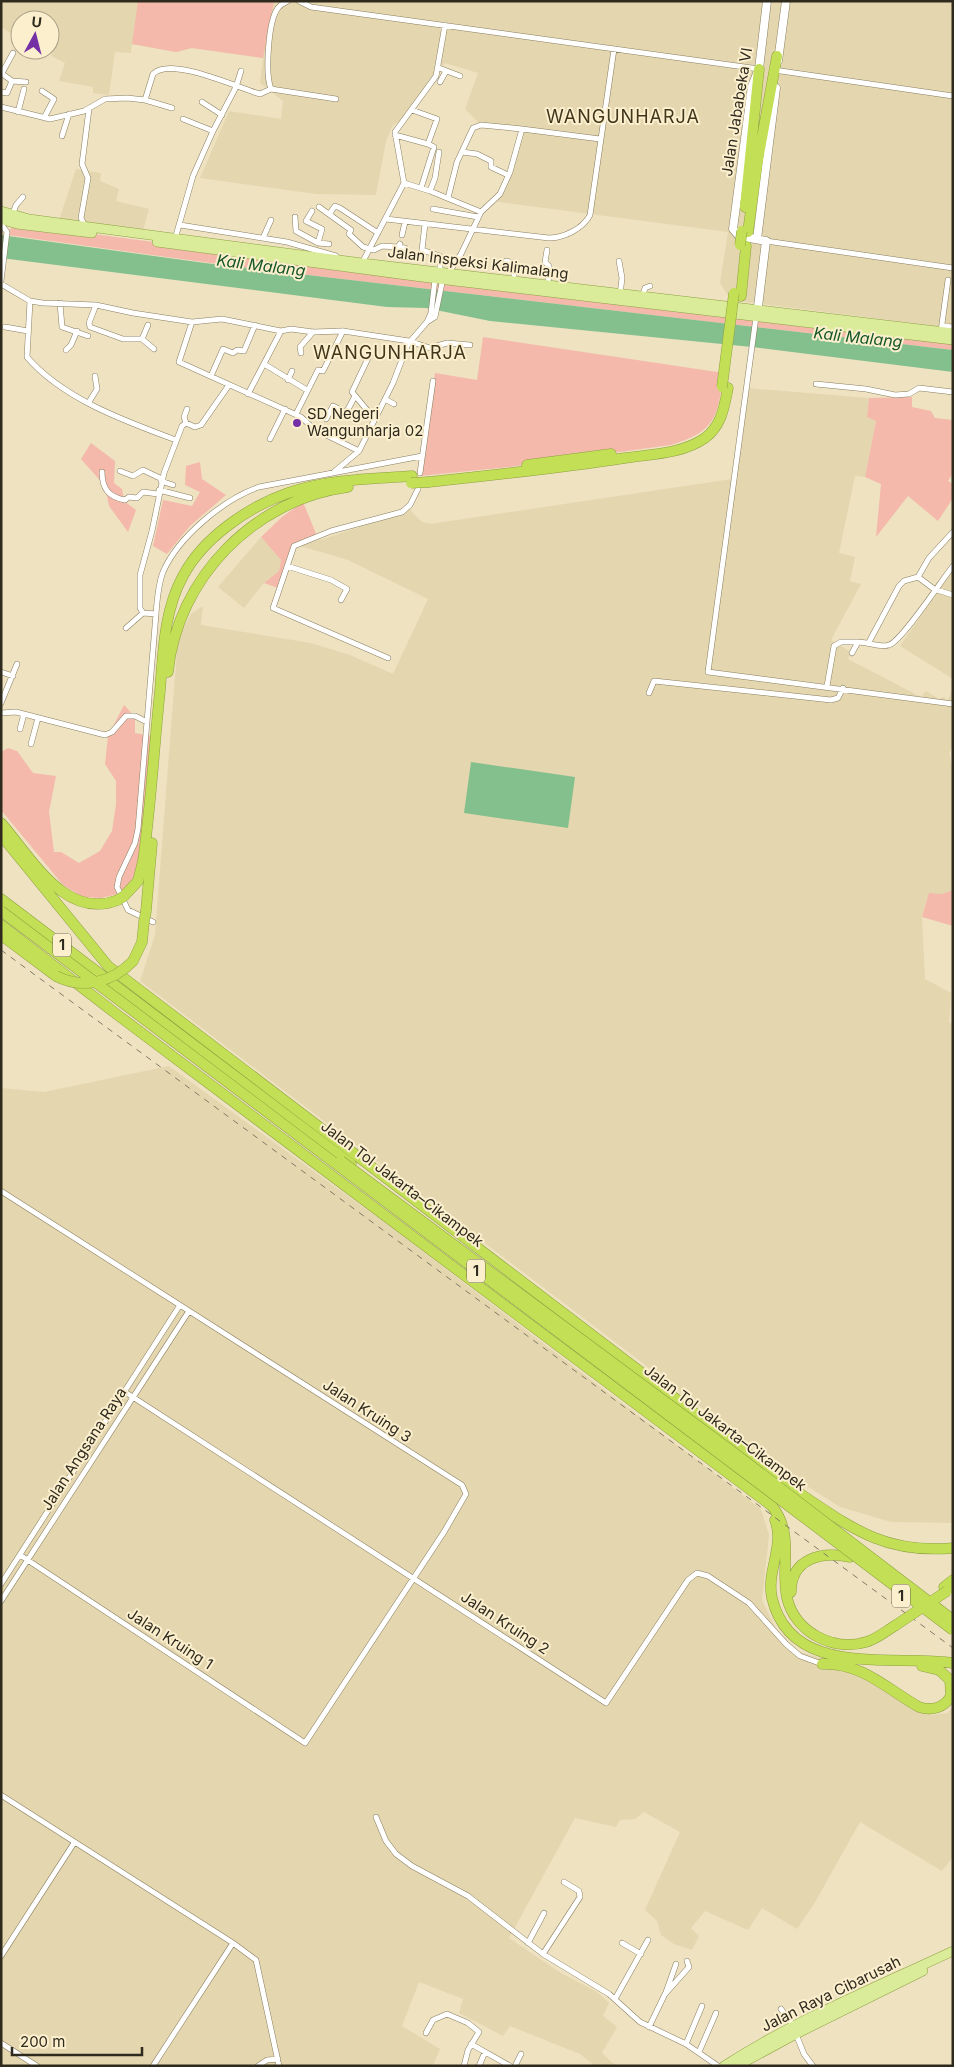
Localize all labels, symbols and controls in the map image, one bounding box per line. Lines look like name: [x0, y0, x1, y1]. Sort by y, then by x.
north arrow: [10, 10, 60, 60]
text: U: [31, 13, 43, 31]
street label: Jalan Jababeka VI: [717, 46, 756, 178]
district label: WANGUNHARJA: [546, 106, 700, 127]
street label: Jalan Inspeksi Kalimalang: [386, 242, 570, 283]
water label: Kali Malang: [215, 250, 307, 280]
water label: Kali Malang: [812, 322, 904, 352]
district label: WANGUNHARJA: [313, 342, 467, 363]
place label: SD Negeri Wangunharja 02: [307, 404, 423, 440]
marker: SD Negeri Wangunharja 02: [291, 417, 303, 429]
road number: 1: [53, 934, 71, 956]
street label: Jalan Tol Jakarta–Cikampek: [317, 1116, 488, 1251]
road number: 1: [467, 1260, 485, 1282]
street label: Jalan Tol Jakarta–Cikampek: [640, 1360, 811, 1495]
street label: Jalan Kruing 3: [319, 1375, 415, 1446]
street label: Jalan Angsana Raya: [37, 1384, 130, 1514]
road number: 1: [892, 1584, 910, 1608]
street label: Jalan Kruing 2: [457, 1587, 553, 1658]
street label: Jalan Kruing 1: [124, 1604, 217, 1673]
street label: Jalan Raya Cibarusah: [758, 1951, 904, 2036]
scale bar: [12, 2024, 142, 2056]
text: 200 m: [20, 2032, 65, 2051]

